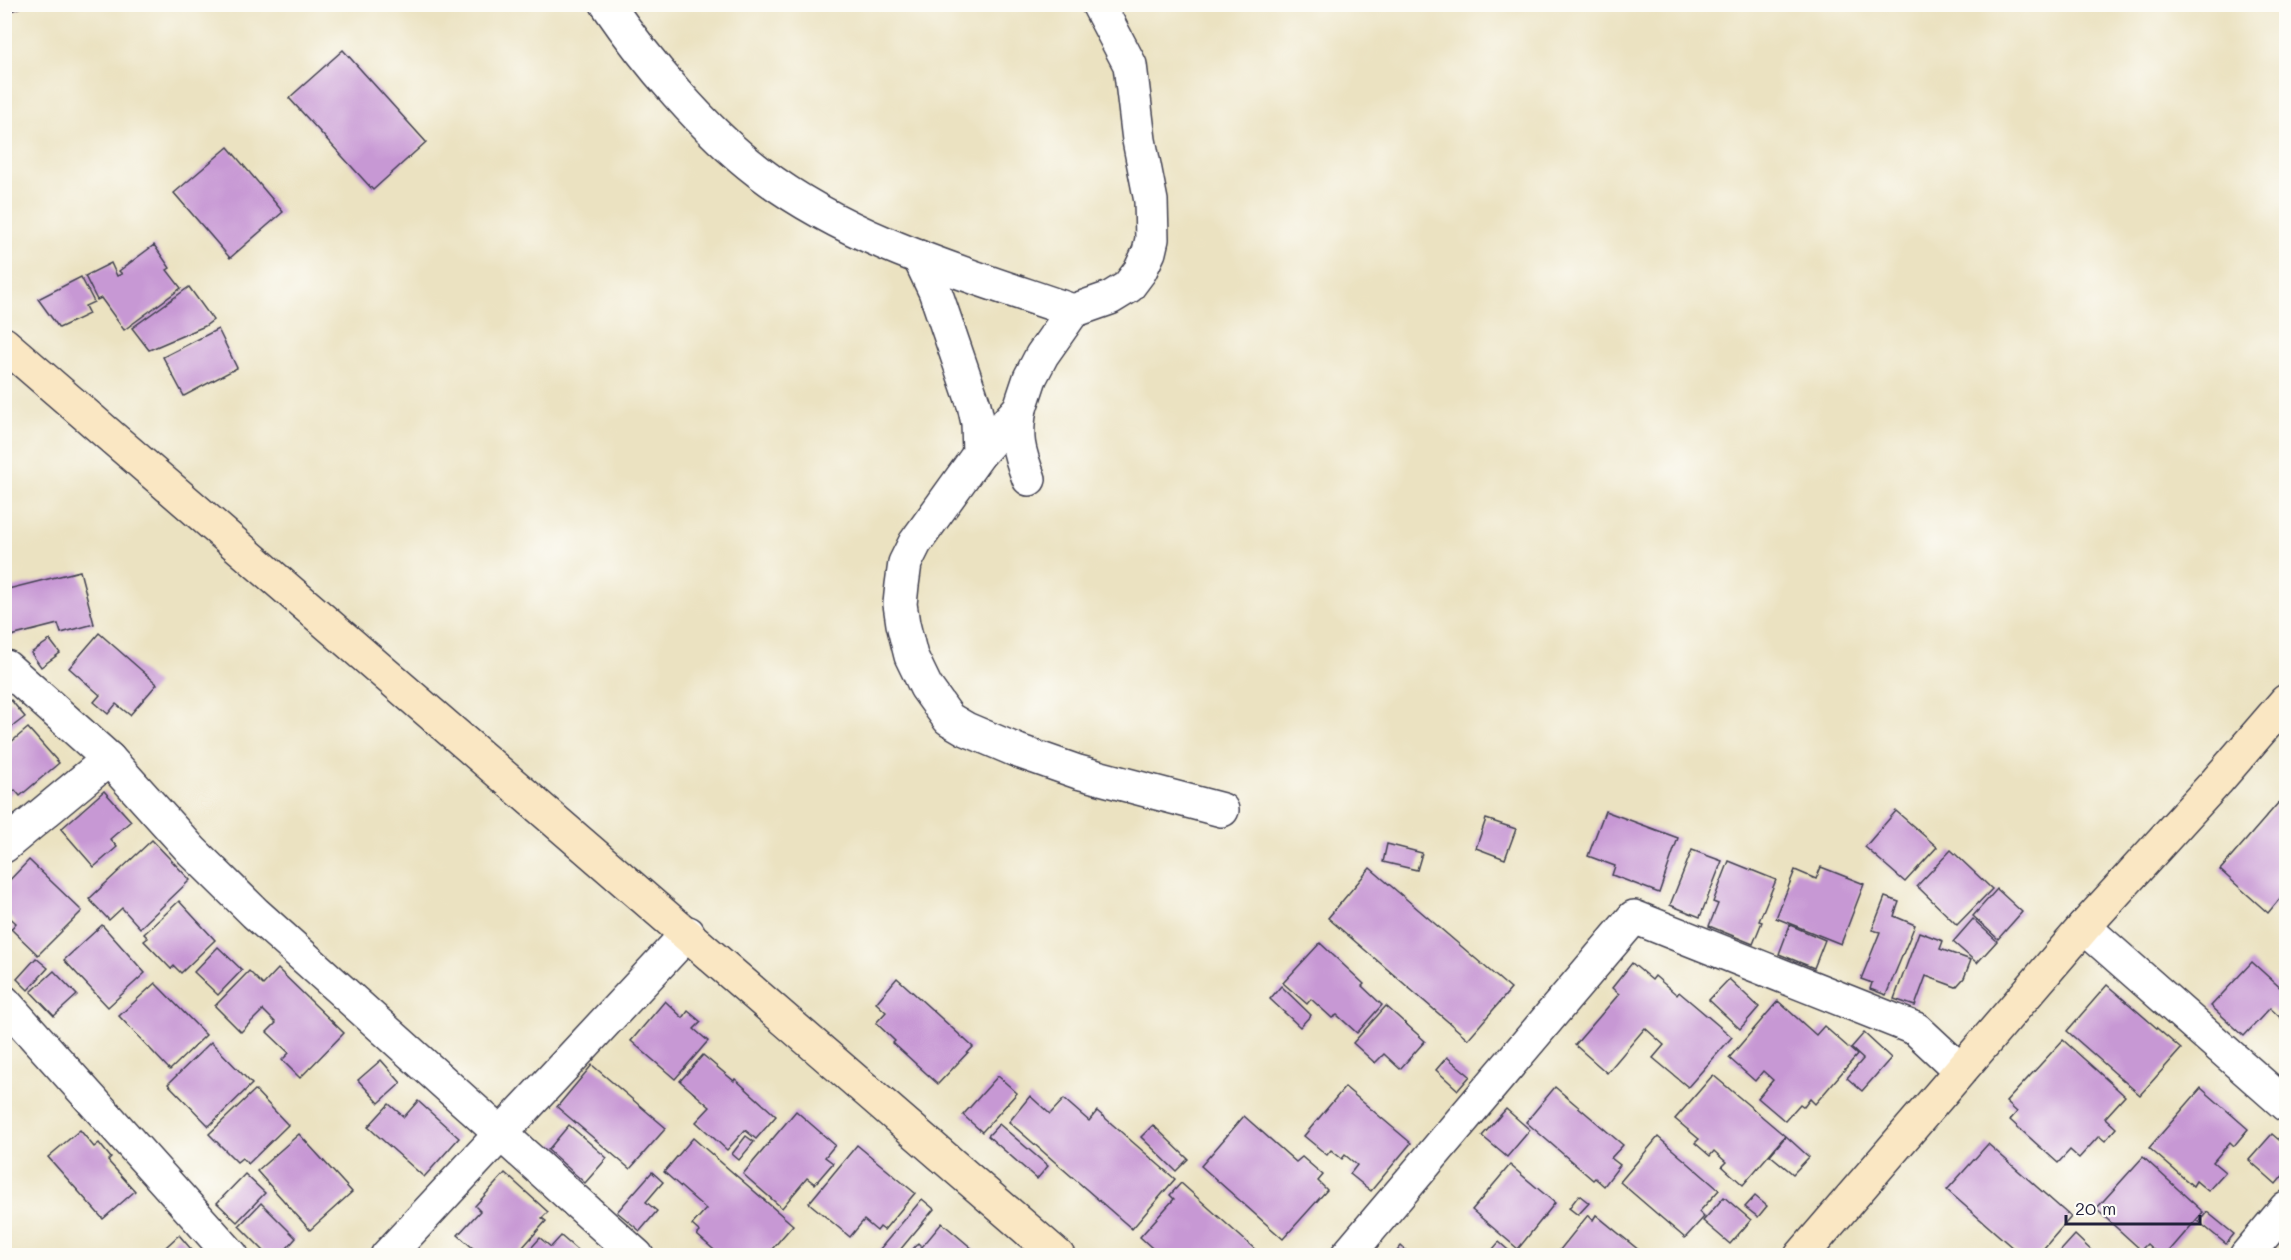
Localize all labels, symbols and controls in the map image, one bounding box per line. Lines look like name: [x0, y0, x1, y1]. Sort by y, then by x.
scale bar: [2066, 1188, 2200, 1226]
text: 20 m: [2075, 1196, 2116, 1220]

